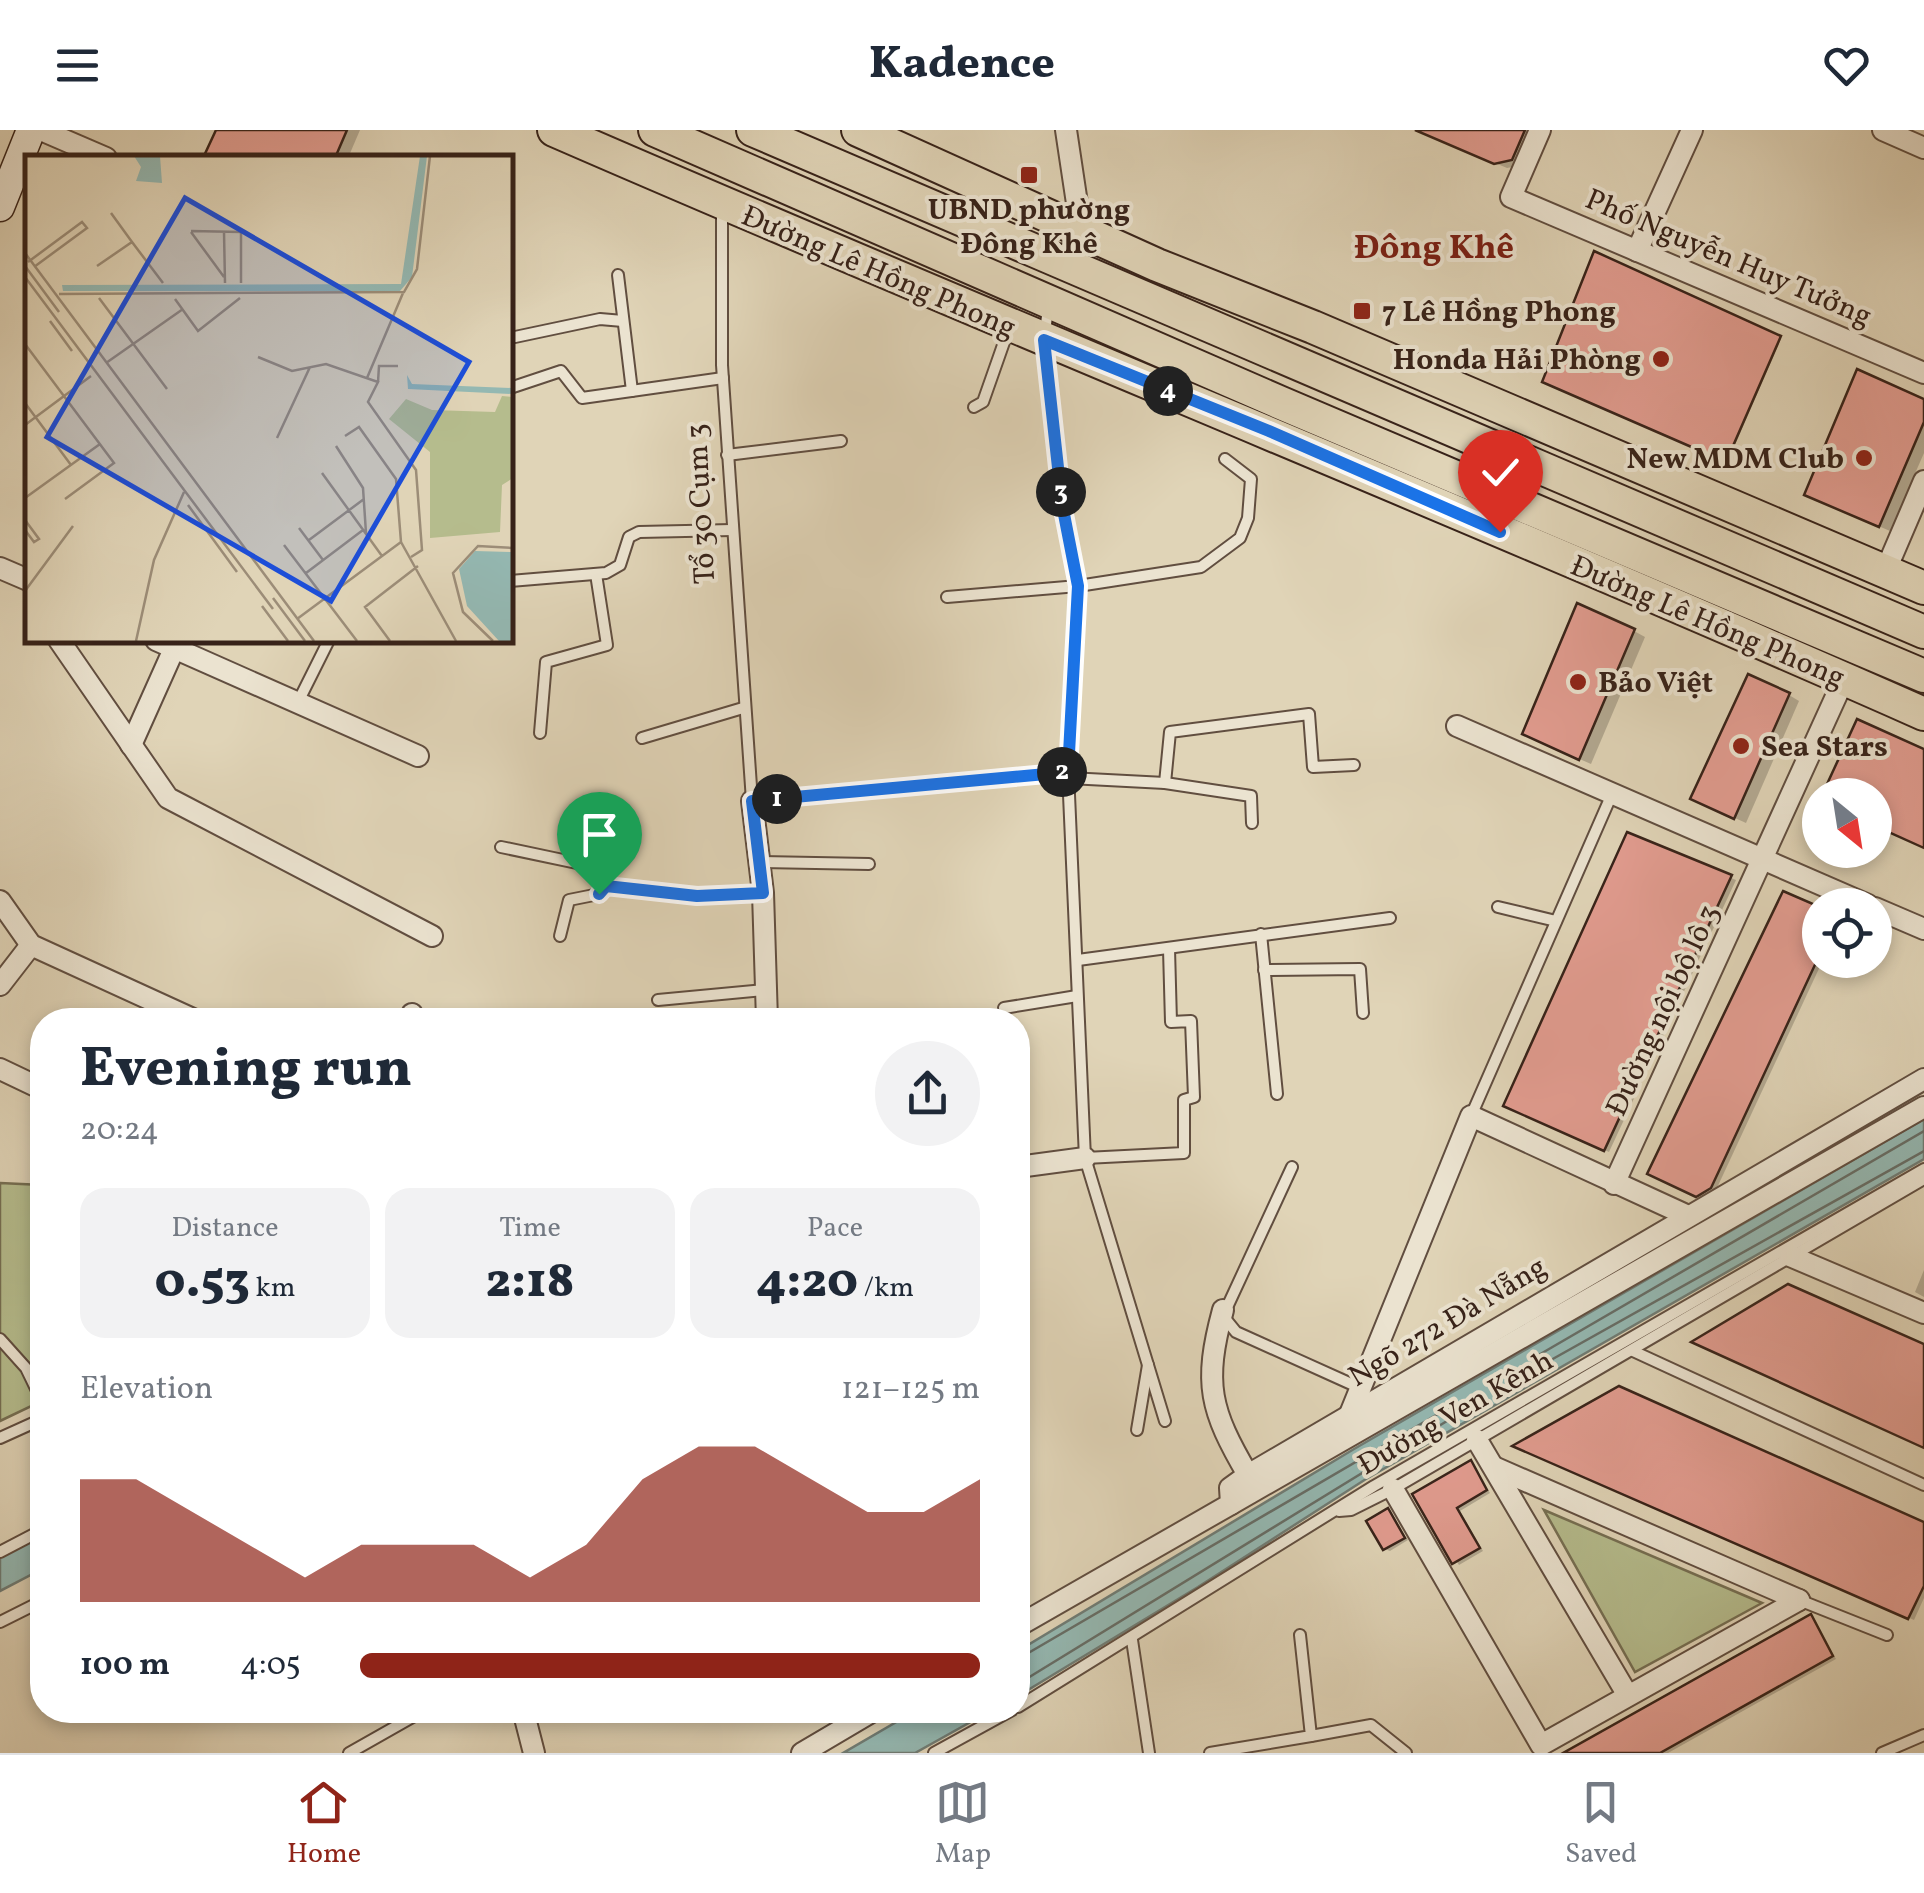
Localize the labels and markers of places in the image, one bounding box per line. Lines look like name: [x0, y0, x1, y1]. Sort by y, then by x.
marker: UBND phường Đông Khê: [1018, 164, 1040, 186]
place label: UBND phường Đông Khê: [928, 190, 1130, 266]
place label: 7 Lê Hồng Phong: [1382, 292, 1616, 334]
marker: 7 Lê Hồng Phong: [1351, 300, 1373, 322]
place label: Honda Hải Phòng: [1393, 340, 1641, 382]
marker: Honda Hải Phòng: [1650, 348, 1672, 370]
pin: 4: [1143, 366, 1193, 416]
pin: [1458, 430, 1543, 533]
place label: New MDM Club: [1627, 439, 1844, 481]
marker: New MDM Club: [1853, 447, 1875, 469]
pin: 3: [1036, 467, 1086, 517]
place label: Bảo Việt: [1598, 663, 1713, 705]
marker: Bảo Việt: [1567, 671, 1589, 693]
place label: Sea Stars: [1761, 727, 1888, 769]
marker: Sea Stars: [1730, 735, 1752, 757]
pin: 2: [1037, 747, 1087, 797]
pin: 1: [752, 774, 802, 824]
pin: [557, 792, 642, 895]

